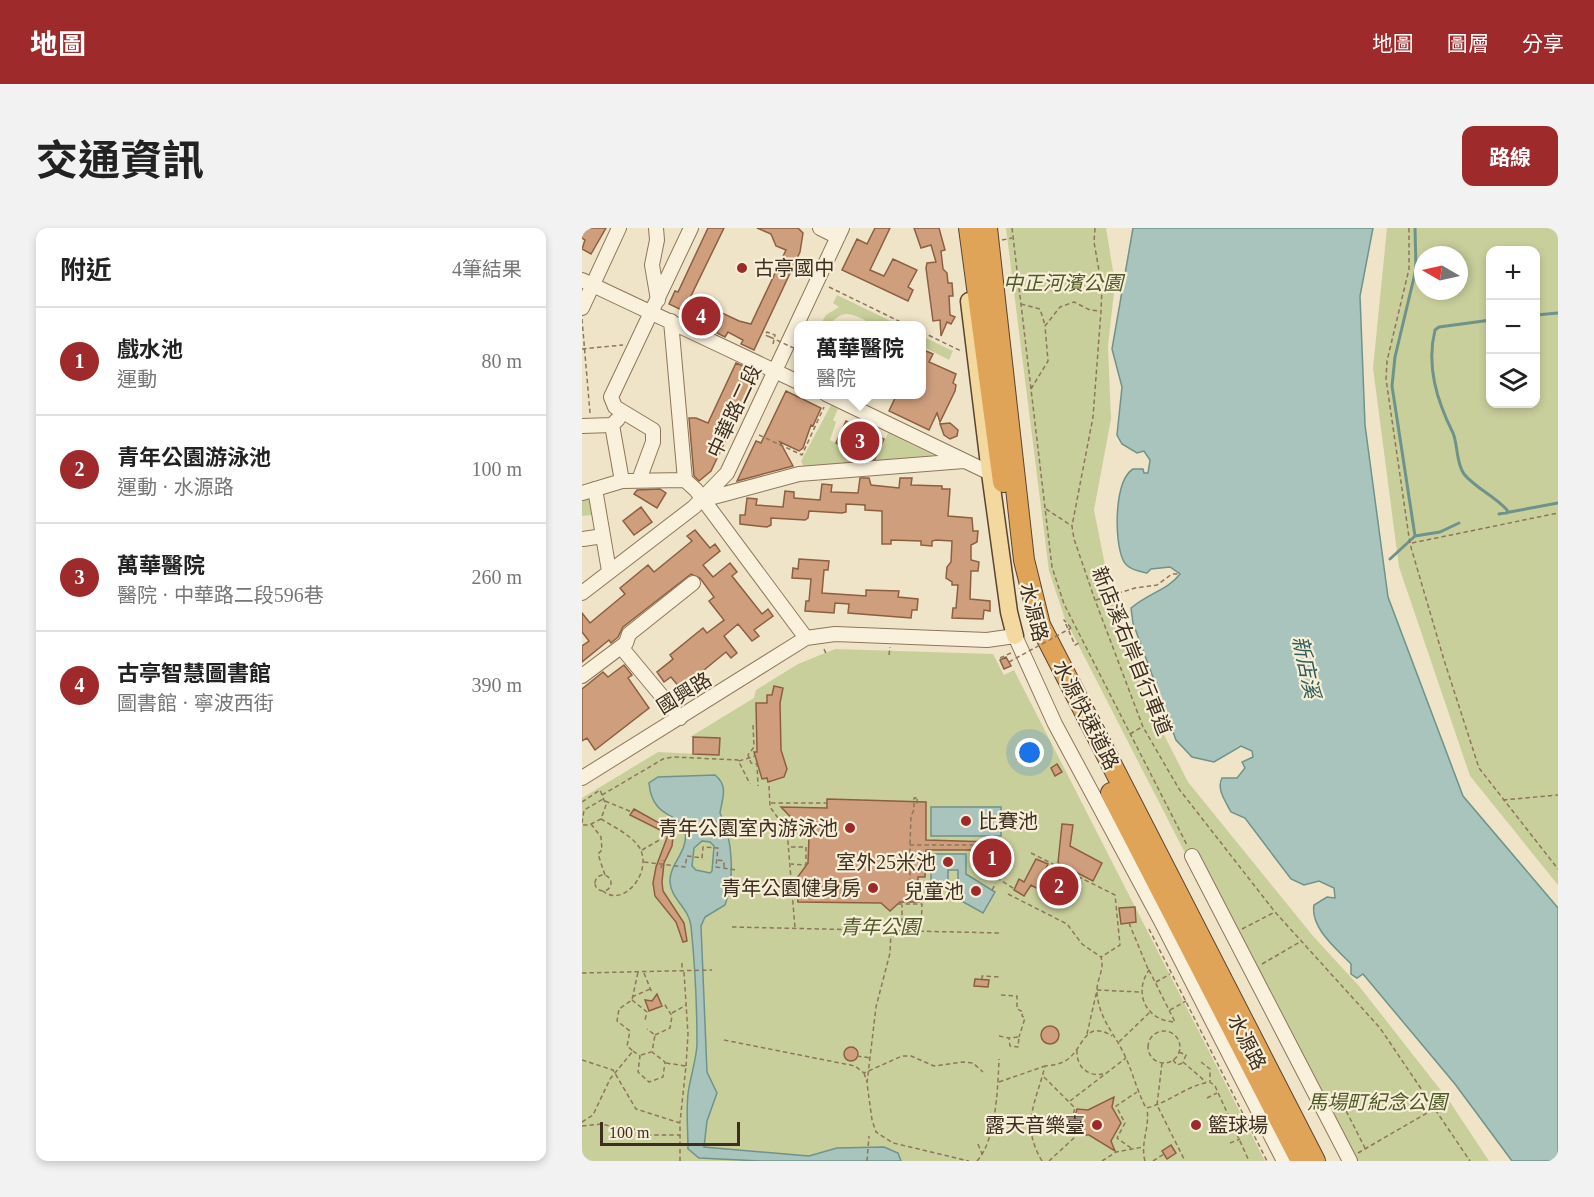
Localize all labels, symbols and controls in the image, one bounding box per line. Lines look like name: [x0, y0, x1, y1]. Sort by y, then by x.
text: 地圖: [30, 29, 86, 60]
text: 地圖: [1372, 32, 1414, 56]
text: 圖層: [1447, 32, 1489, 56]
text: 分享: [1522, 32, 1564, 56]
button: 路線: [1462, 126, 1558, 186]
text: 交通資訊: [36, 138, 204, 184]
north arrow: [1414, 246, 1468, 300]
map controls: [1486, 246, 1540, 408]
button: +: [1486, 246, 1540, 300]
text: 附近: [60, 256, 112, 285]
place label: 古亭國中: [754, 257, 834, 279]
text: 4筆結果: [452, 258, 522, 280]
marker: 古亭國中: [735, 261, 749, 275]
park label: 中正河濱公園: [1003, 272, 1126, 294]
pin: 4: [682, 294, 720, 338]
button: −: [1486, 300, 1540, 354]
popup: [794, 321, 926, 399]
text: 萬華醫院: [816, 336, 904, 361]
text: 戲水池: [117, 337, 183, 362]
text: 1: [75, 350, 85, 372]
text: 80 m: [481, 350, 522, 372]
button: layers: [1486, 354, 1540, 408]
street label: 中華路二段: [703, 361, 765, 461]
text: 醫院: [816, 367, 856, 389]
text: 運動: [117, 368, 157, 390]
pin: 3: [840, 418, 880, 464]
text: 青年公園游泳池: [117, 445, 271, 470]
text: 2: [75, 458, 85, 480]
text: 100 m: [471, 458, 522, 480]
text: 運動 · 水源路: [117, 476, 234, 498]
text: 萬華醫院: [117, 553, 205, 578]
street label: 新店溪右岸自行車道: [1088, 563, 1176, 739]
text: 3: [75, 566, 85, 588]
text: 260 m: [471, 566, 522, 588]
street label: 水源路: [1016, 580, 1052, 644]
text: 醫院 · 中華路二段596巷: [117, 584, 324, 606]
water label: 新店溪: [1288, 634, 1325, 703]
street label: 水源快速道路: [1049, 657, 1123, 773]
text: 古亭智慧圖書館: [117, 661, 271, 686]
street label: 國興路: [653, 668, 715, 718]
text: 4: [75, 674, 85, 696]
text: 390 m: [471, 674, 522, 696]
text: 圖書館 · 寧波西街: [117, 692, 274, 714]
your location: [1015, 738, 1044, 767]
place label: 比賽池: [978, 810, 1038, 832]
marker: 比賽池: [959, 814, 973, 828]
place label: 青年公園室內游泳池: [658, 817, 838, 839]
marker: 青年公園室內游泳池: [843, 821, 857, 835]
pin: 1: [972, 836, 1012, 880]
place label: 室外25米池: [836, 851, 936, 873]
marker: 室外25米池: [941, 855, 955, 869]
pin: 2: [1040, 864, 1078, 908]
place label: 青年公園健身房: [721, 877, 861, 899]
place label: 兒童池: [904, 880, 964, 902]
marker: 青年公園健身房: [866, 881, 880, 895]
marker: 兒童池: [969, 884, 983, 898]
park label: 青年公園: [840, 916, 923, 938]
street label: 水源路: [1224, 1010, 1270, 1074]
park label: 馬場町紀念公園: [1307, 1091, 1450, 1113]
place label: 露天音樂臺: [985, 1114, 1085, 1136]
place label: 籃球場: [1208, 1114, 1268, 1136]
marker: 露天音樂臺: [1090, 1118, 1104, 1132]
marker: 籃球場: [1189, 1118, 1203, 1132]
scale bar: [600, 1119, 740, 1146]
text: 100 m: [609, 1124, 649, 1141]

